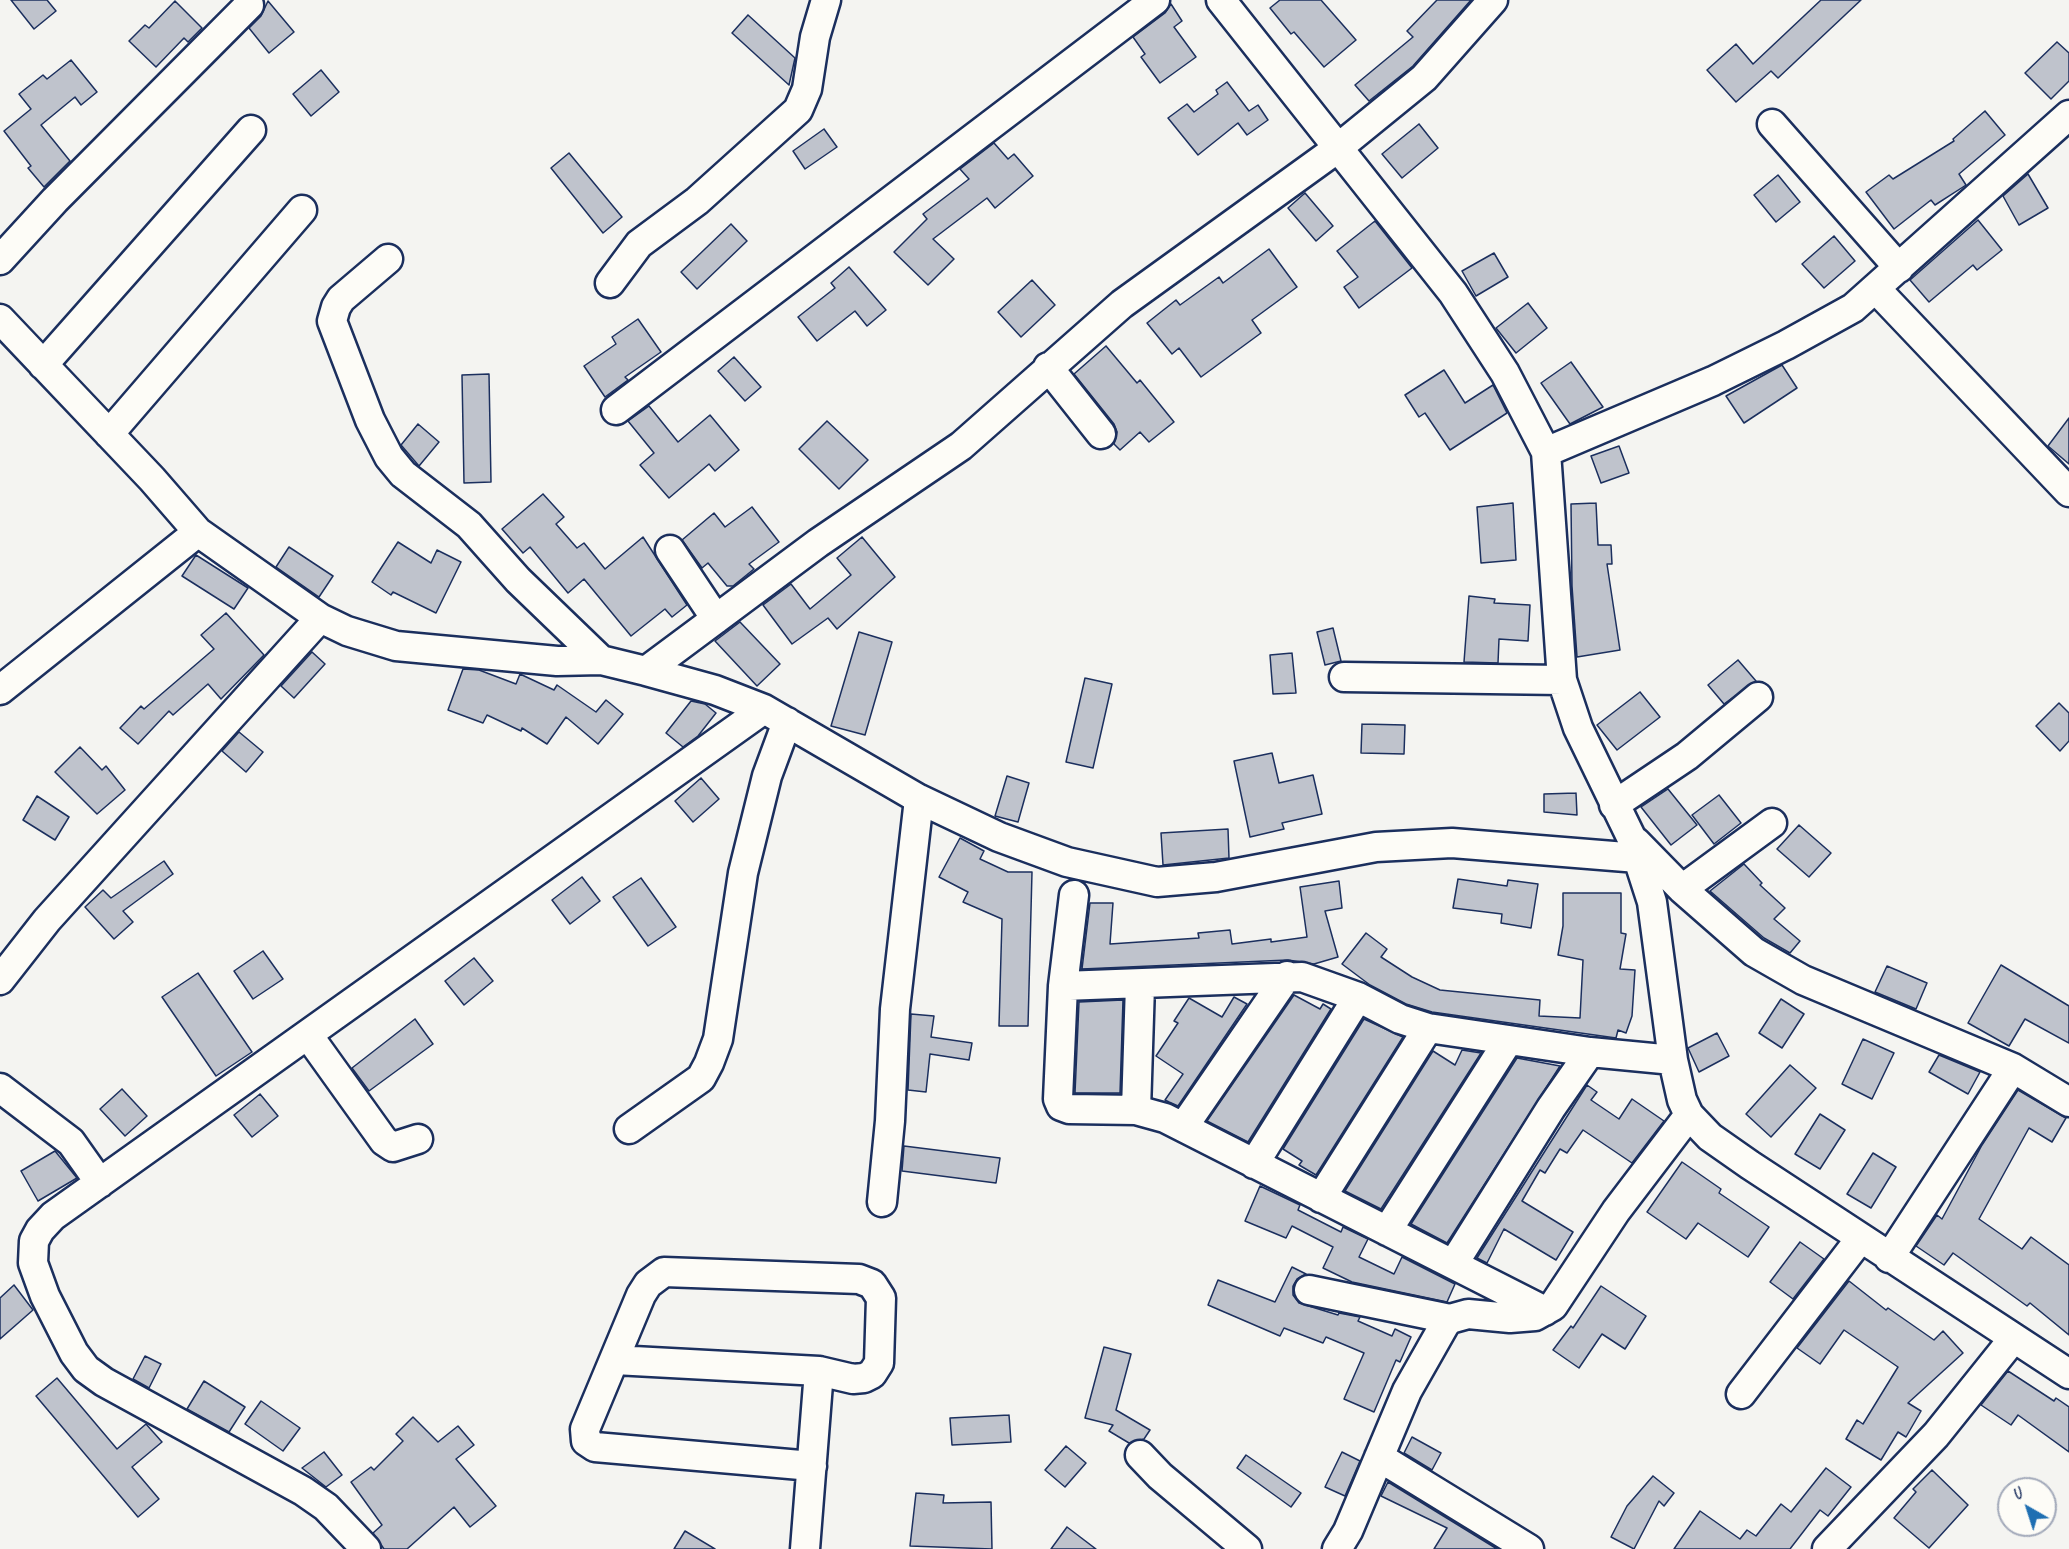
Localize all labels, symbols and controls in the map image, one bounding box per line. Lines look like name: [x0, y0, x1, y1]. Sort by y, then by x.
north arrow: [1997, 1477, 2057, 1537]
text: U: [2008, 1484, 2026, 1505]

